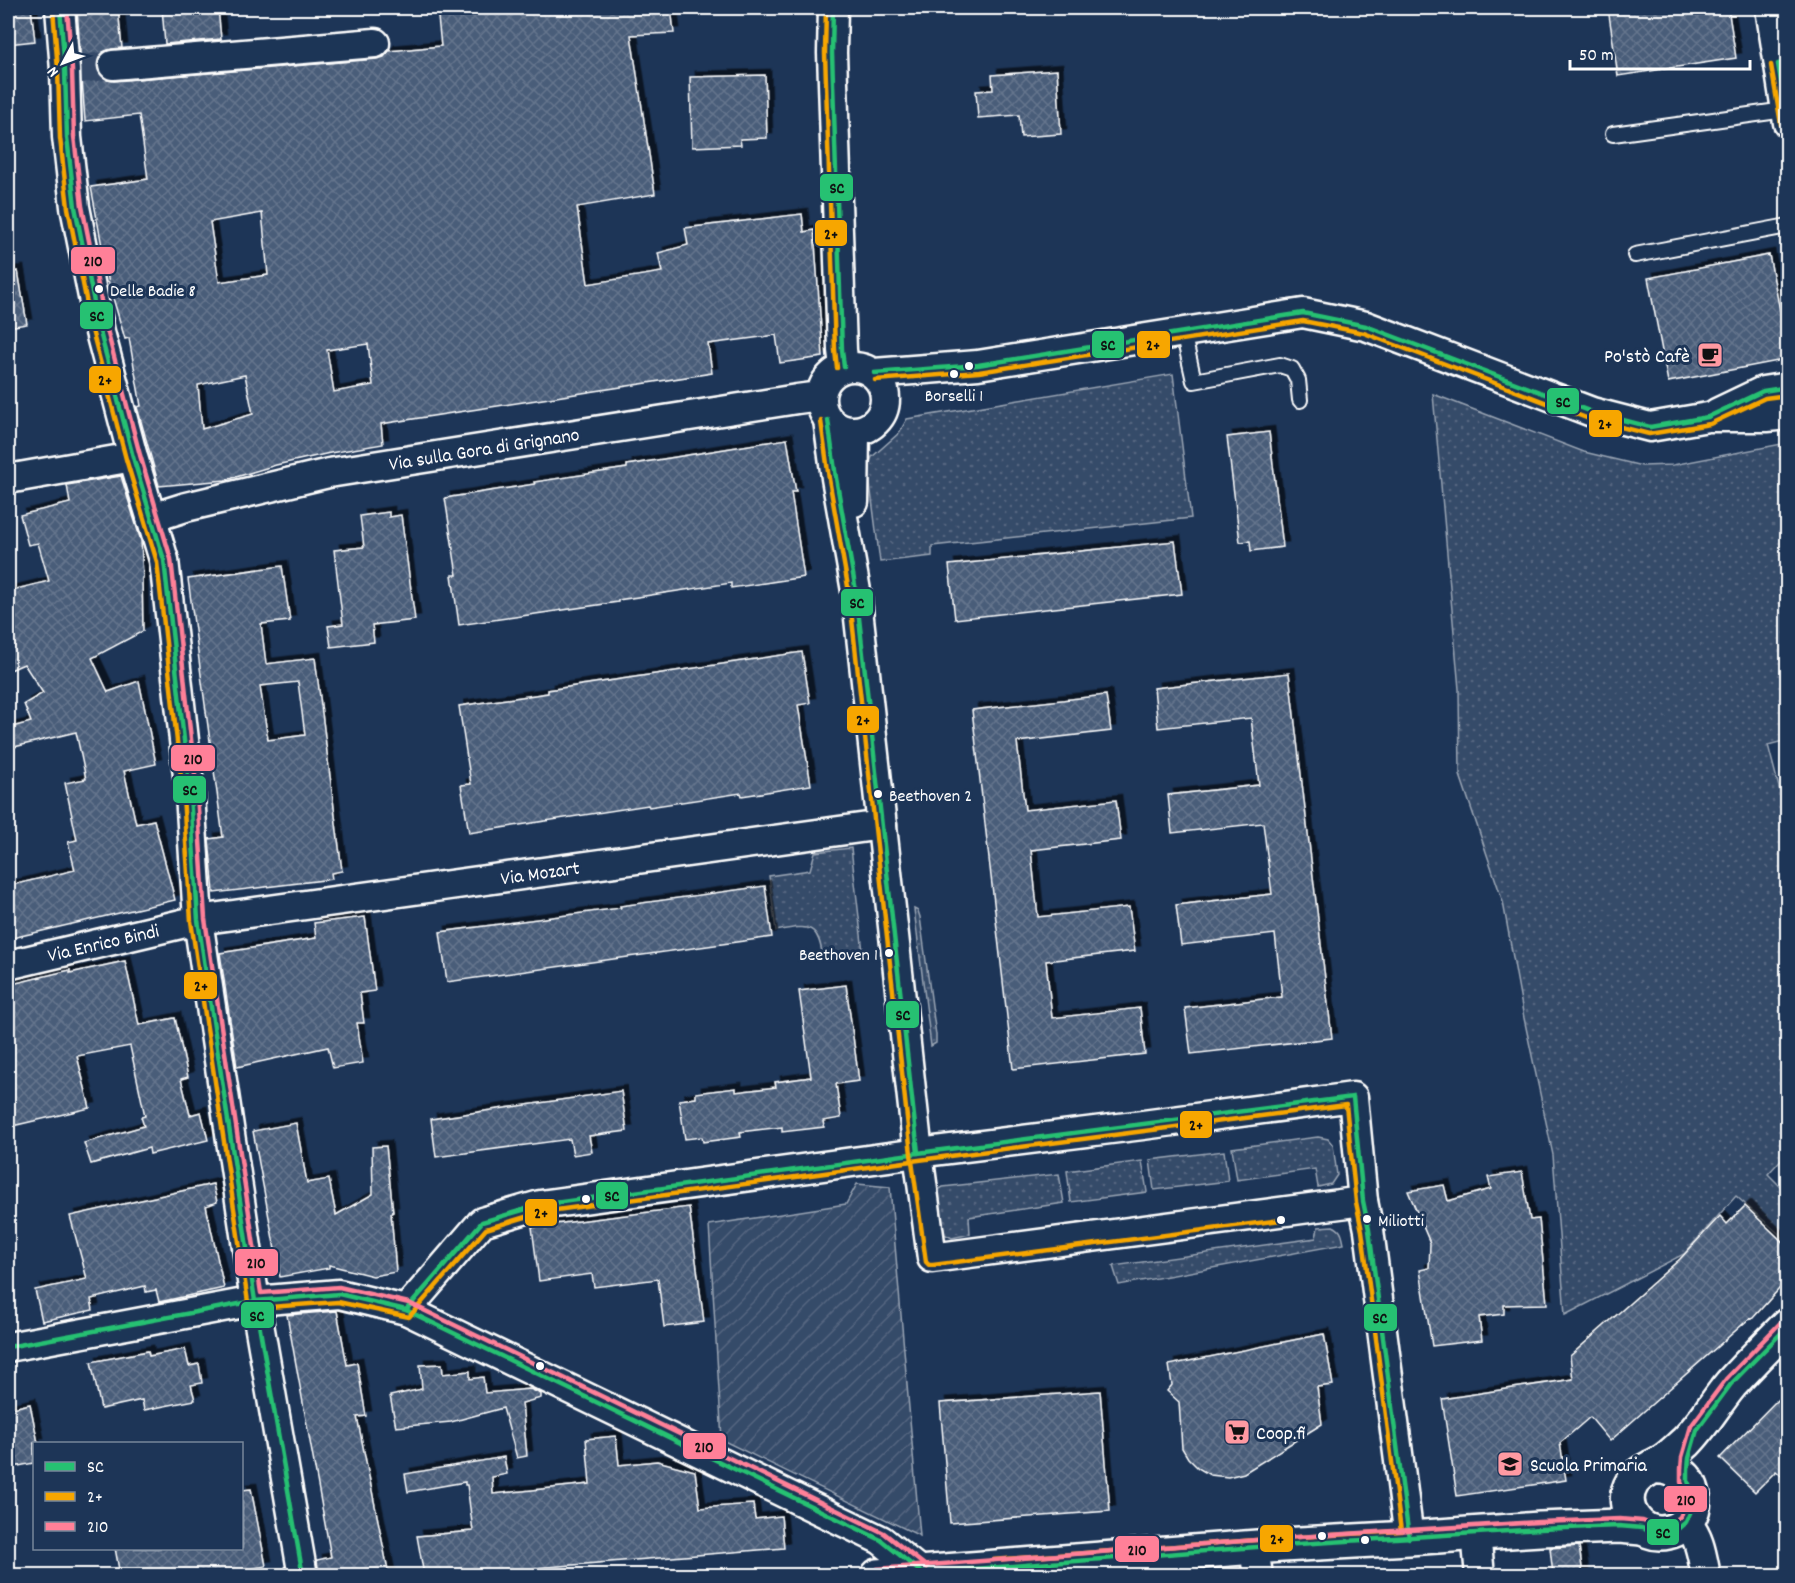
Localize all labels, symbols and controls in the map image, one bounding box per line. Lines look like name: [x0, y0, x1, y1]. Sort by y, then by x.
north arrow: [33, 33, 93, 93]
scale bar: [1570, 33, 1750, 71]
text: 50 m: [1579, 44, 1614, 69]
text: N: [42, 61, 65, 82]
line badge: SC: [819, 173, 854, 202]
text: SC: [830, 178, 845, 201]
line badge: 2+: [814, 219, 848, 247]
text: 2+: [824, 224, 838, 247]
line badge: 210: [70, 246, 116, 275]
text: 210: [83, 251, 103, 274]
place label: Delle Badie 8: [110, 280, 196, 305]
marker: Delle Badie 8: [93, 283, 105, 295]
line badge: SC: [79, 301, 114, 330]
text: SC: [90, 306, 105, 329]
line badge: SC: [1091, 330, 1125, 359]
line badge: 2+: [1136, 330, 1171, 359]
text: SC: [1101, 335, 1116, 358]
text: 2+: [1146, 335, 1160, 358]
cafe icon: Po'stò Cafè: [1695, 340, 1725, 370]
place label: Po'stò Cafè: [1604, 344, 1690, 372]
unlabelled marker: [963, 360, 975, 372]
line badge: 2+: [88, 365, 122, 394]
marker: Borselli 1: [948, 368, 960, 380]
text: 2+: [98, 370, 112, 393]
place label: Borselli 1: [925, 385, 983, 410]
line badge: SC: [1546, 387, 1580, 415]
text: SC: [1556, 392, 1571, 415]
line badge: 2+: [1588, 409, 1623, 438]
text: 2+: [1598, 414, 1612, 437]
street label: Via sulla Gora di Grignano: [387, 422, 582, 480]
line badge: SC: [840, 588, 874, 617]
text: SC: [850, 593, 865, 616]
line badge: 2+: [846, 705, 880, 734]
text: 2+: [856, 710, 870, 733]
line badge: 210: [170, 744, 216, 772]
text: 210: [183, 749, 203, 772]
line badge: SC: [172, 775, 207, 804]
text: SC: [183, 780, 198, 803]
place label: Beethoven 2: [889, 785, 972, 810]
marker: Beethoven 2: [872, 788, 884, 800]
street label: Via Mozart: [499, 856, 582, 894]
street label: Via Enrico Bindi: [45, 918, 162, 971]
place label: Beethoven 1: [799, 944, 878, 969]
marker: Beethoven 1: [883, 947, 895, 959]
line badge: 2+: [183, 971, 218, 1000]
text: 2+: [194, 976, 208, 999]
line badge: SC: [885, 1000, 920, 1029]
text: SC: [896, 1005, 911, 1028]
line badge: 2+: [1179, 1110, 1213, 1139]
text: 2+: [1189, 1115, 1203, 1138]
line badge: SC: [595, 1181, 629, 1210]
text: SC: [605, 1186, 620, 1209]
unlabelled marker: [580, 1193, 592, 1205]
line badge: 2+: [524, 1198, 558, 1227]
text: 2+: [534, 1203, 548, 1226]
place label: Miliotti: [1378, 1210, 1424, 1235]
marker: Miliotti: [1361, 1213, 1373, 1225]
unlabelled marker: [1275, 1214, 1287, 1226]
line badge: 210: [234, 1248, 279, 1277]
text: 210: [246, 1253, 266, 1276]
line badge: SC: [240, 1301, 275, 1329]
line badge: SC: [1363, 1303, 1398, 1332]
text: SC: [250, 1306, 265, 1329]
text: SC: [1373, 1308, 1388, 1331]
unlabelled marker: [534, 1360, 546, 1372]
supermarket icon: Coop.fi: [1222, 1417, 1252, 1447]
place label: Coop.fi: [1256, 1421, 1305, 1449]
line badge: 210: [682, 1432, 727, 1460]
text: 210: [694, 1437, 714, 1460]
legend: [33, 1442, 243, 1550]
school or university icon: Scuola Primaria: [1495, 1449, 1525, 1479]
place label: Scuola Primaria: [1530, 1453, 1647, 1481]
text: SC: [87, 1456, 104, 1481]
line badge: 210: [1663, 1485, 1708, 1513]
text: 2+: [87, 1486, 103, 1511]
text: 210: [1676, 1490, 1696, 1513]
text: 210: [87, 1516, 109, 1541]
line badge: SC: [1646, 1518, 1680, 1546]
text: SC: [1656, 1523, 1671, 1546]
line badge: 2+: [1259, 1524, 1294, 1553]
text: 2+: [1270, 1529, 1284, 1552]
unlabelled marker: [1316, 1530, 1328, 1542]
unlabelled marker: [1359, 1534, 1371, 1546]
line badge: 210: [1114, 1535, 1160, 1563]
text: 210: [1127, 1540, 1147, 1563]

